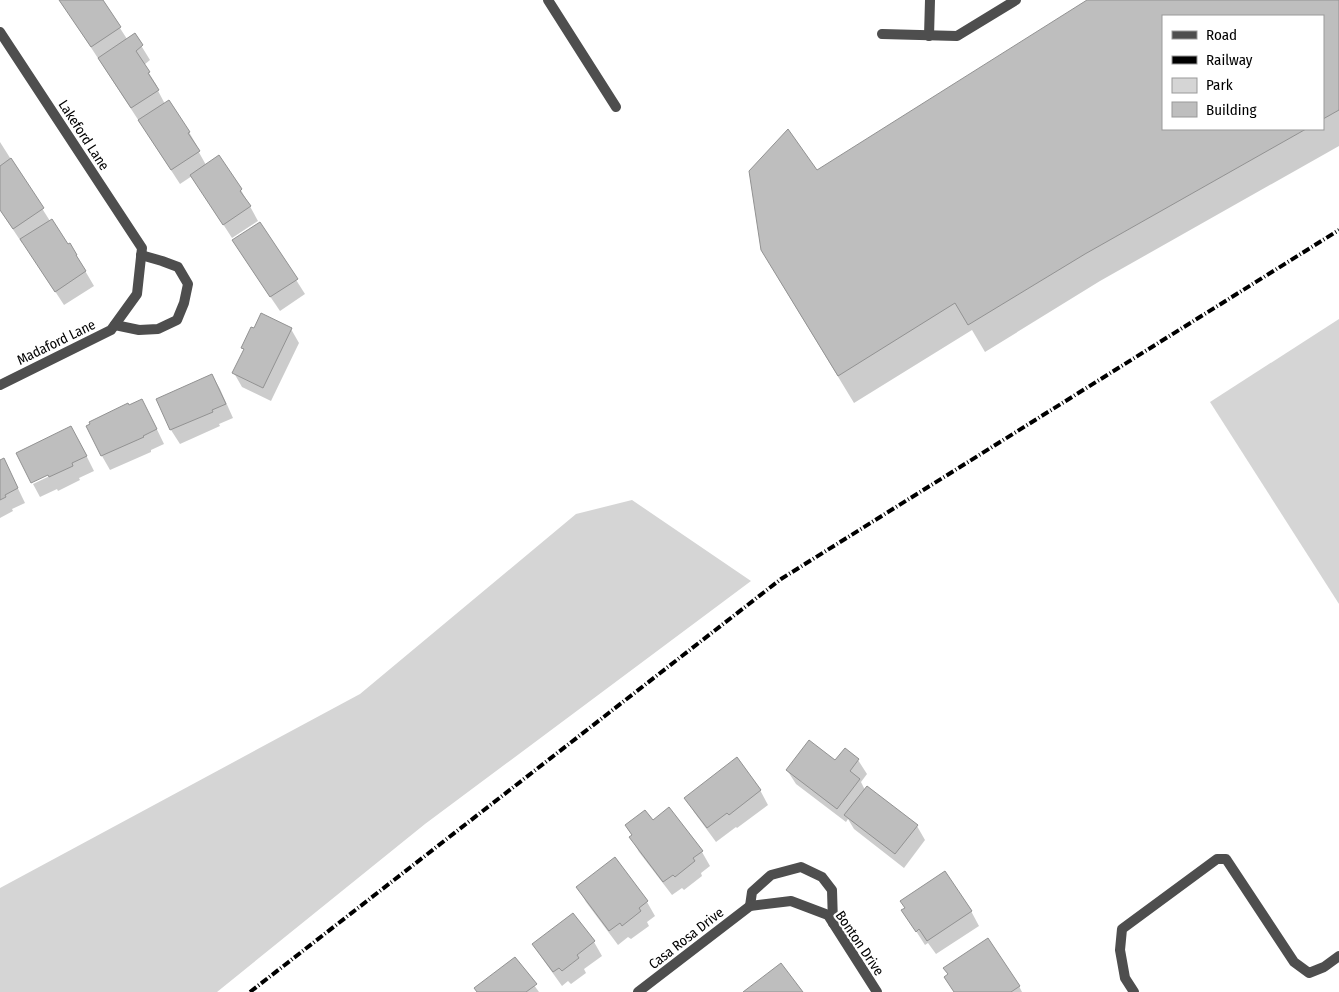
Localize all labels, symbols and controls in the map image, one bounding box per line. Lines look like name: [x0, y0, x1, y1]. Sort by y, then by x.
legend: [1162, 15, 1324, 130]
text: Road: [1206, 26, 1237, 44]
text: Railway: [1206, 51, 1253, 69]
text: Park: [1206, 76, 1233, 94]
street label: Lakeford Lane: [55, 97, 113, 174]
text: Building: [1206, 101, 1257, 119]
street label: Madaford Lane: [14, 316, 98, 369]
street label: Casa Rosa Drive: [646, 904, 727, 973]
street label: Bonton Drive: [832, 908, 887, 979]

